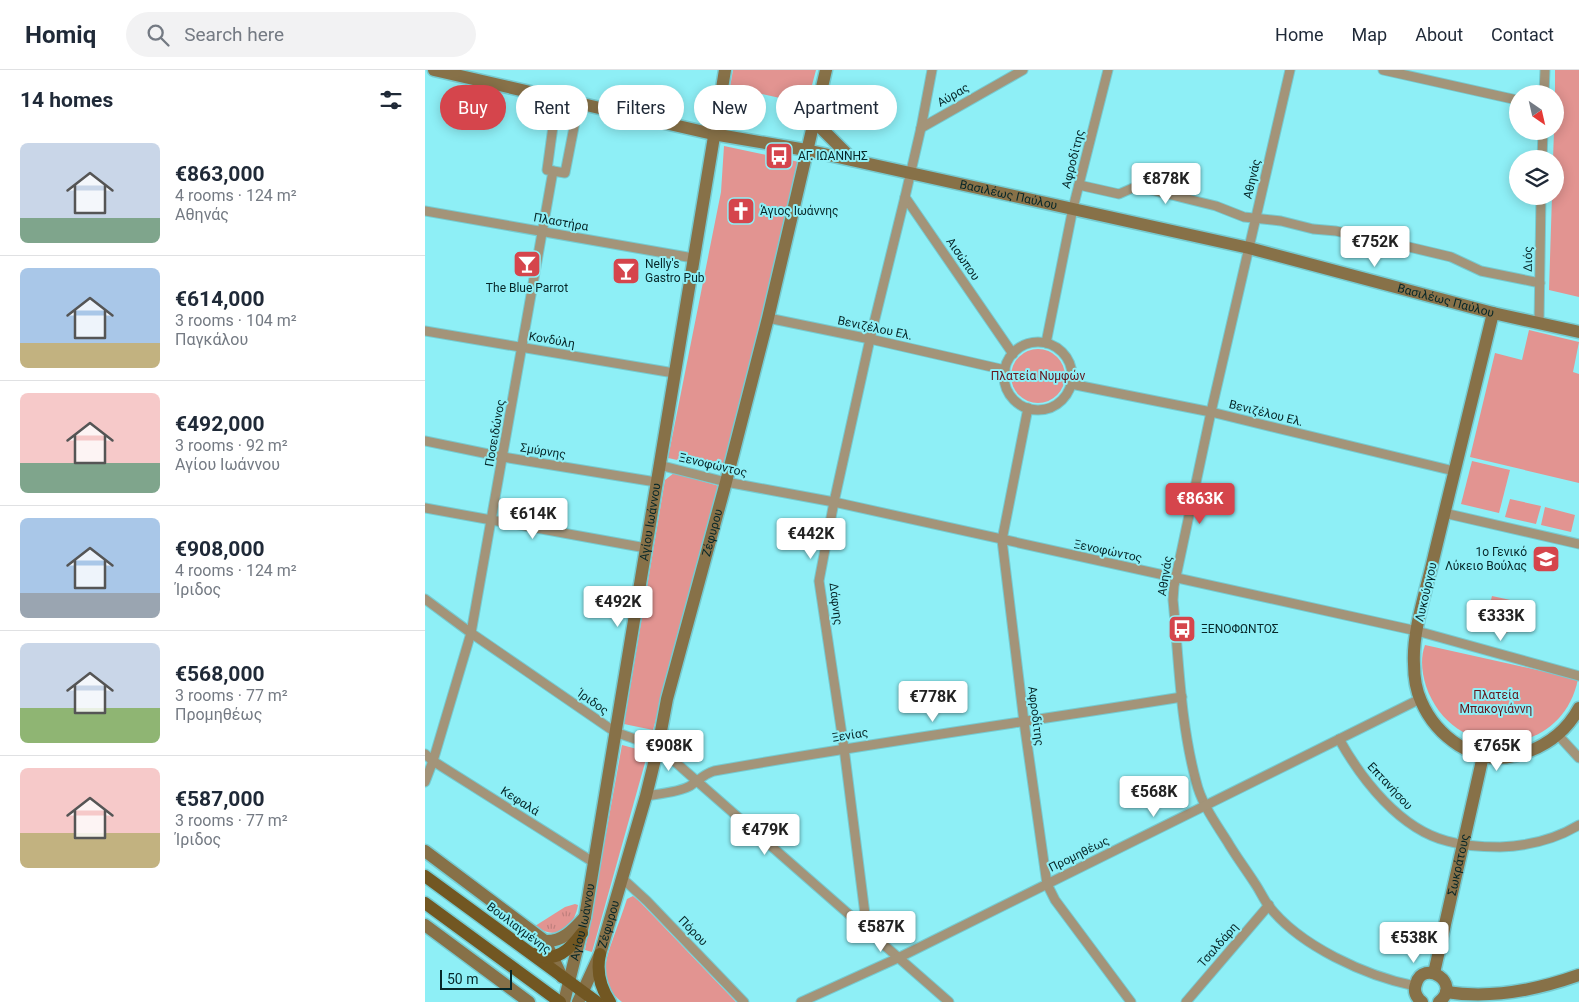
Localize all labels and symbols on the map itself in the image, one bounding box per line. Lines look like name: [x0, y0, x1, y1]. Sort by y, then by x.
street label: Αύρας: [935, 80, 971, 110]
north arrow: [1509, 85, 1564, 140]
street label: Αφροδίτης: [1059, 128, 1087, 190]
bus stop icon: ΑΓ. ΙΩΑΝΝΗΣ: [764, 141, 794, 171]
place label: ΑΓ. ΙΩΑΝΝΗΣ: [798, 149, 868, 163]
street label: Αθηνάς: [1241, 158, 1263, 200]
pin: €878K: [1131, 162, 1201, 205]
street label: Βασιλέως Παύλου: [958, 177, 1059, 212]
church icon: Άγιος Ιωάννης: [726, 196, 756, 226]
place label: Άγιος Ιωάννης: [760, 204, 839, 218]
street label: Πλαστήρα: [532, 210, 590, 234]
pin: €752K: [1340, 226, 1410, 268]
street label: Αισώπου: [943, 235, 983, 283]
street label: Διός: [1521, 246, 1535, 272]
bar icon: The Blue Parrot: [512, 249, 542, 279]
bar icon: Nelly's Gastro Pub: [611, 256, 641, 286]
place label: Nelly's Gastro Pub: [645, 257, 705, 285]
place label: The Blue Parrot: [486, 281, 568, 295]
street label: Βασιλέως Παύλου: [1396, 281, 1496, 320]
street label: Βενιζέλου Ελ.: [836, 313, 914, 343]
street label: Κονδύλη: [528, 329, 576, 351]
park label: Πλατεία Νυμφών: [991, 369, 1085, 383]
street label: Βενιζέλου Ελ.: [1227, 397, 1305, 429]
street label: Ποσειδώνος: [482, 398, 508, 468]
street label: Σμύρνης: [519, 440, 567, 462]
street label: Ξενοφώντος: [678, 450, 748, 480]
street label: Αγίου Ιωάννου: [637, 482, 664, 562]
pin: €863K: [1165, 482, 1235, 525]
pin: €614K: [498, 498, 568, 540]
street label: Ζέφυρου: [699, 507, 725, 558]
pin: €442K: [776, 518, 846, 560]
street label: Ξενοφώντος: [1073, 537, 1143, 565]
school or university icon: 1ο Γενικό Λύκειο Βούλας: [1531, 544, 1561, 574]
place label: 1ο Γενικό Λύκειο Βούλας: [1445, 545, 1527, 573]
street label: Αθηνάς: [1155, 555, 1175, 597]
street label: Λυκούργου: [1412, 561, 1440, 623]
street label: Δάφνης: [826, 582, 846, 626]
pin: €492K: [583, 586, 653, 628]
pin: €333K: [1466, 600, 1536, 642]
bus stop icon: ΞΕΝΟΦΩΝΤΟΣ: [1167, 614, 1197, 644]
place label: ΞΕΝΟΦΩΝΤΟΣ: [1201, 622, 1279, 636]
pin: €778K: [898, 680, 968, 723]
street label: Αφροδίτης: [1025, 685, 1047, 747]
street label: Ίριδος: [574, 686, 611, 718]
park label: Πλατεία Μπακογιάννη: [1460, 688, 1532, 716]
street label: Ξενίας: [831, 725, 869, 745]
pin: €908K: [634, 730, 704, 772]
pin: €765K: [1462, 730, 1532, 772]
street label: Επτανήσου: [1365, 759, 1415, 813]
pin: €568K: [1119, 776, 1189, 818]
street label: Κεφαλά: [498, 784, 542, 818]
pin: €479K: [730, 814, 800, 856]
street label: Σωκράτους: [1445, 832, 1472, 897]
street label: Προμηθέως: [1047, 833, 1111, 875]
street label: Αγίου Ιωάννου: [567, 882, 597, 962]
street label: Βουλιαγμένης: [484, 899, 554, 957]
street label: Ζέφυρου: [595, 899, 622, 949]
pin: €587K: [846, 910, 916, 953]
street label: Πόρου: [676, 913, 710, 949]
street label: Τσαλδάρη: [1195, 920, 1241, 970]
pin: €538K: [1379, 922, 1449, 964]
scale bar: [440, 967, 513, 990]

